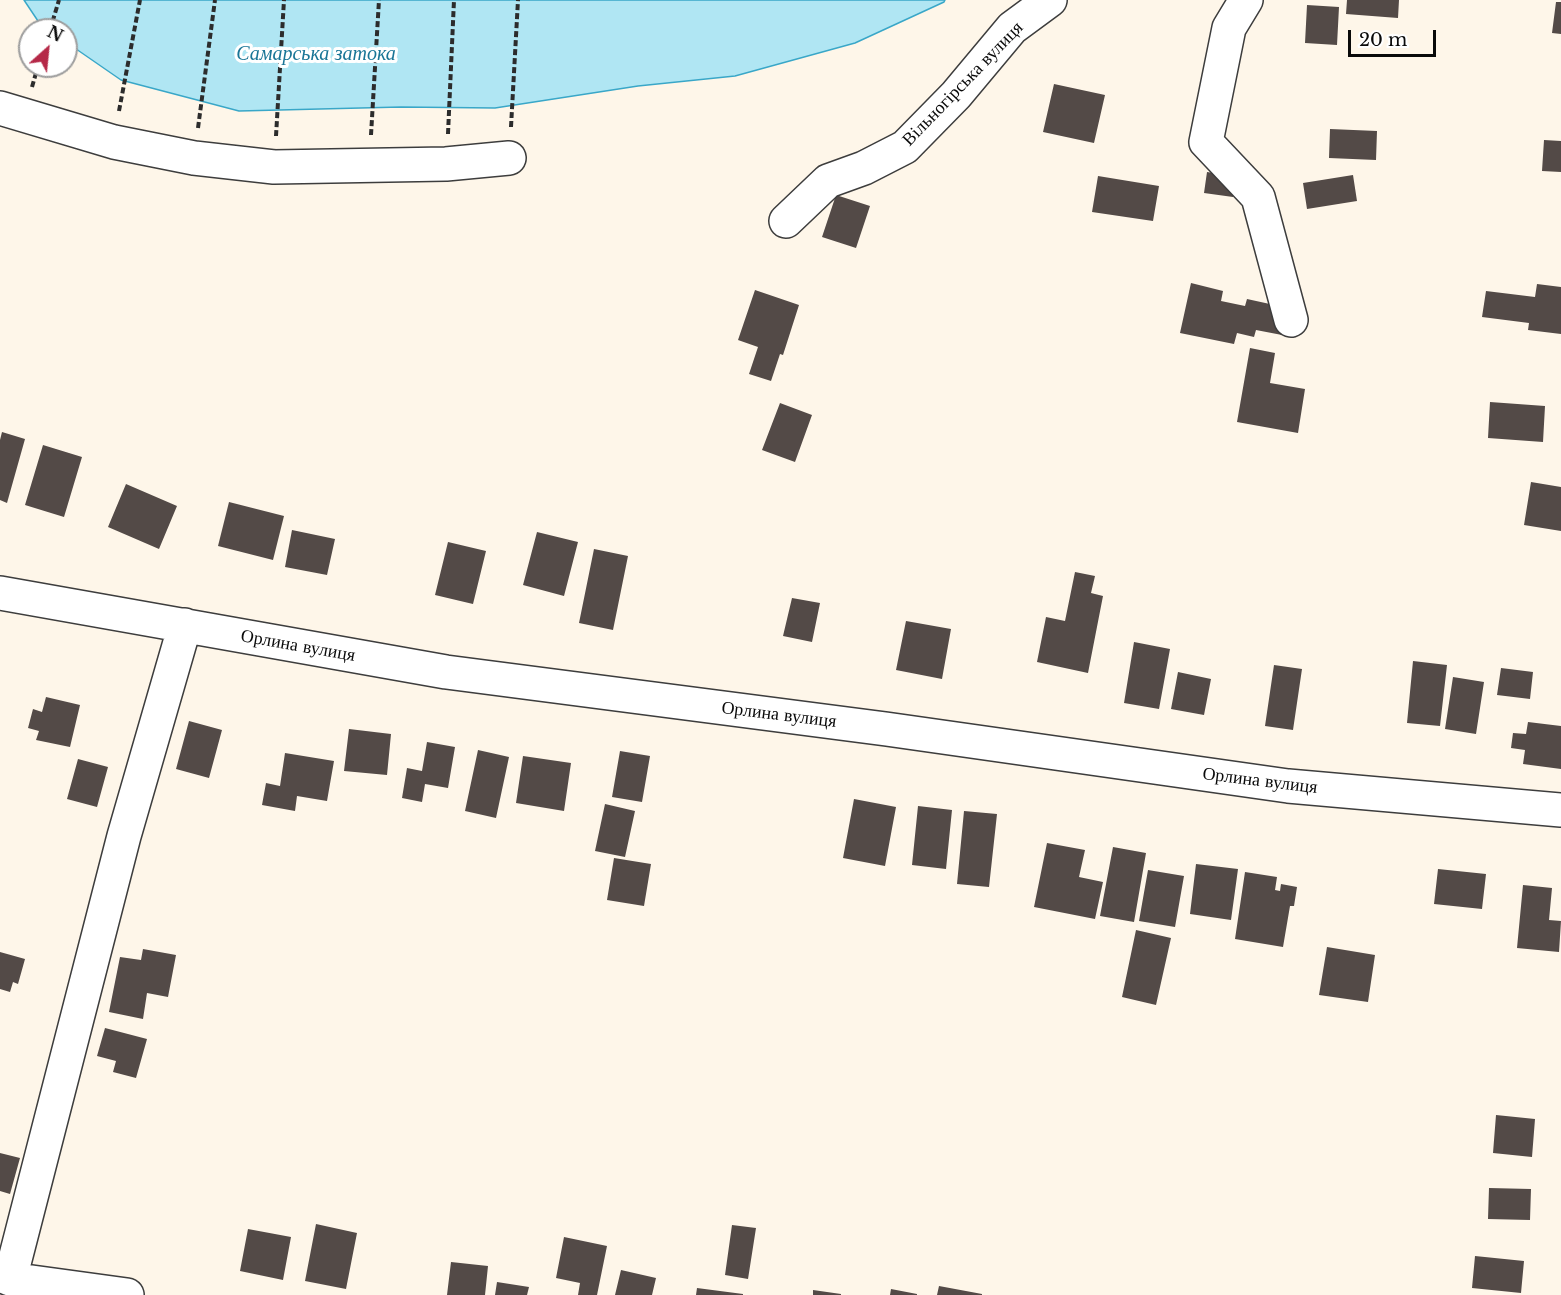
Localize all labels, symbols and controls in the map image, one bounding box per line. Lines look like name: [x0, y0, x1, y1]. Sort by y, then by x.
street label: Вільногірська вулиця: [898, 17, 1028, 151]
north arrow: [18, 18, 78, 78]
scale bar: [1351, 18, 1440, 56]
text: N: [44, 21, 67, 46]
text: 20 m: [1359, 29, 1407, 51]
water label: Самарська затока: [236, 42, 396, 66]
street label: Орлина вулиця: [239, 625, 357, 667]
street label: Орлина вулиця: [720, 697, 838, 733]
street label: Орлина вулиця: [1201, 763, 1319, 799]

